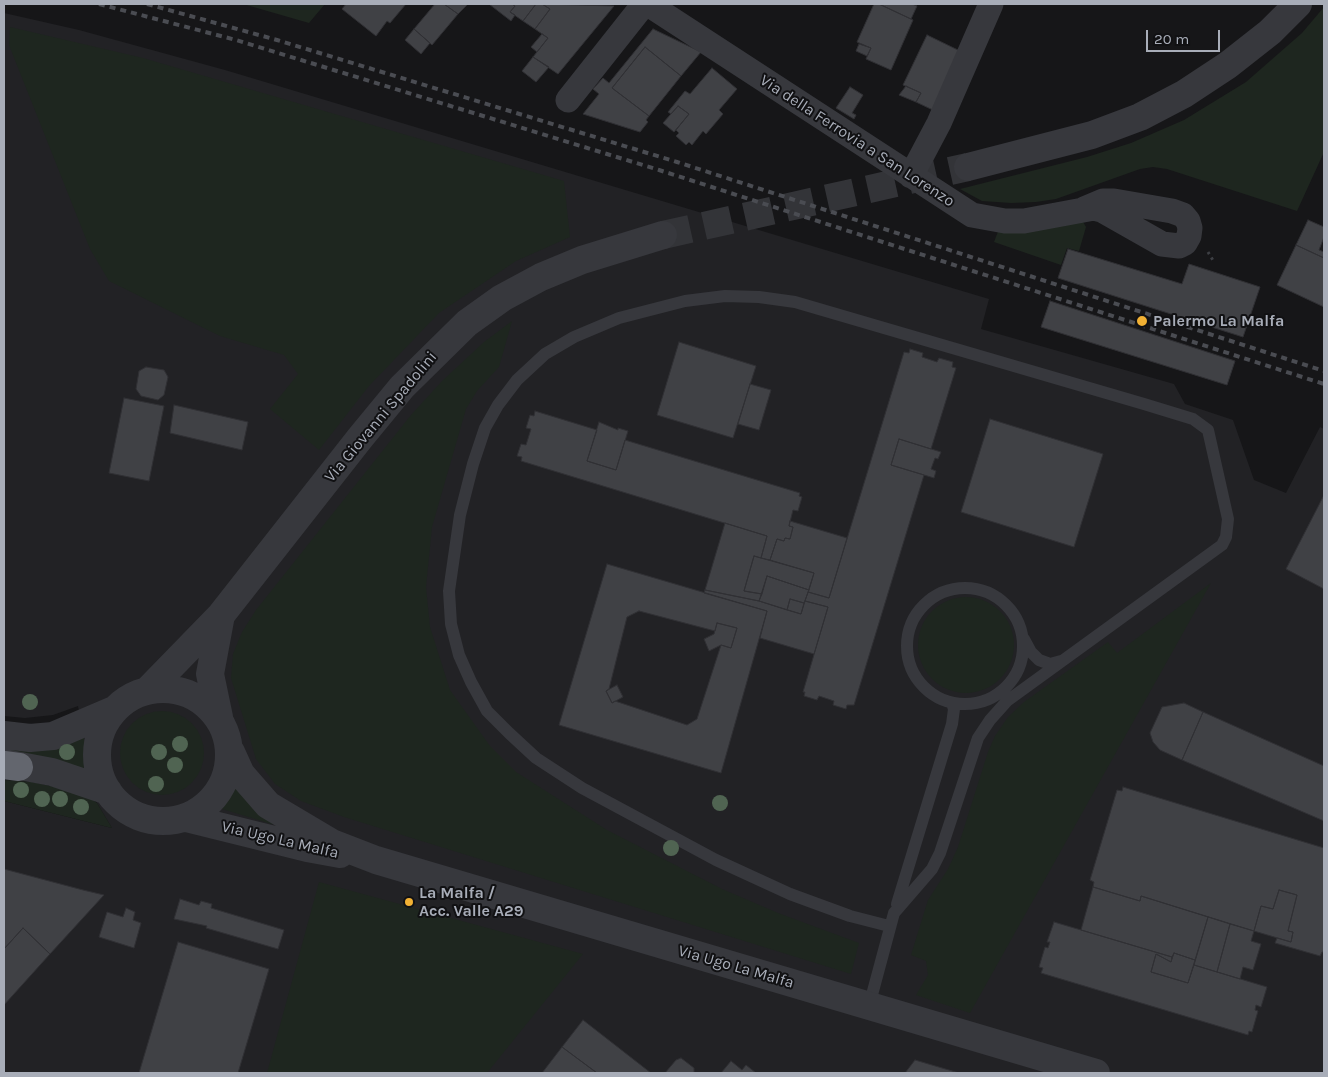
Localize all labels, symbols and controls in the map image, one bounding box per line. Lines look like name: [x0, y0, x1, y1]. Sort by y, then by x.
scale bar: [1148, 20, 1222, 52]
text: 20 m: [1154, 30, 1189, 48]
street label: Via della Ferrovia a San Lorenzo: [756, 71, 958, 211]
place label: Palermo La Malfa: [1153, 311, 1284, 331]
marker: Palermo La Malfa: [1135, 314, 1149, 328]
street label: Via Giovanni Spadolini: [321, 348, 441, 486]
street label: Via Ugo La Malfa: [220, 817, 340, 863]
place label: La Malfa / Acc. Valle A29: [419, 883, 524, 921]
marker: La Malfa / Acc. Valle A29: [403, 896, 415, 908]
street label: Via Ugo La Malfa: [676, 941, 796, 993]

